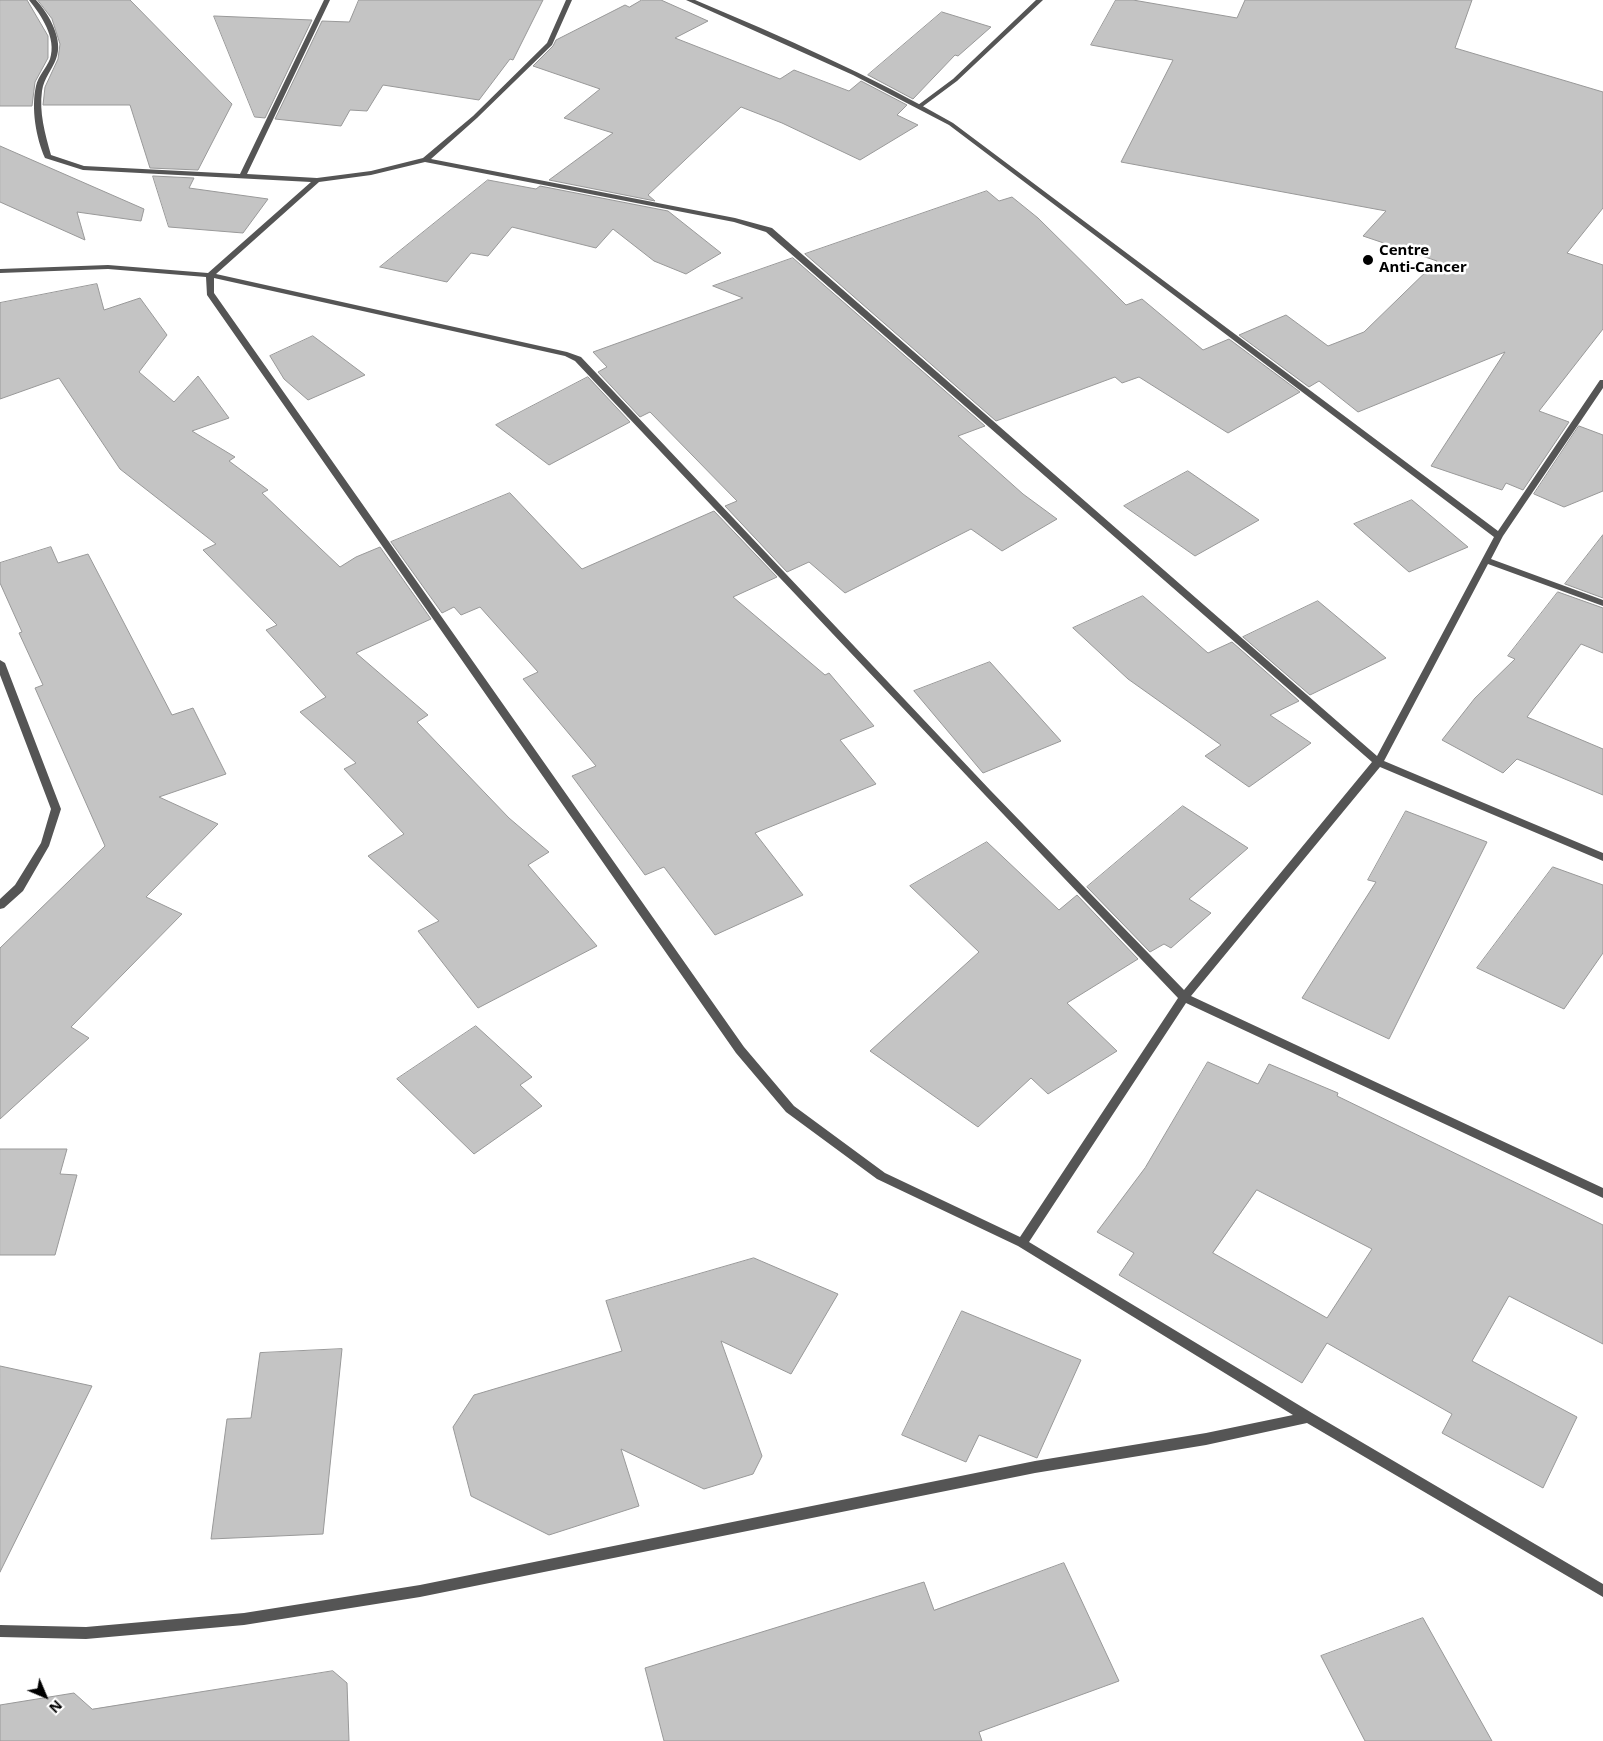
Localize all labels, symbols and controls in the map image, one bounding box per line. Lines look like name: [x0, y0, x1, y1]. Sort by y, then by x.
place label: Centre Anti-Cancer: [1379, 242, 1467, 277]
marker: Centre Anti-Cancer: [1361, 253, 1375, 267]
north arrow: [20, 1671, 70, 1721]
text: N: [45, 1696, 67, 1718]

